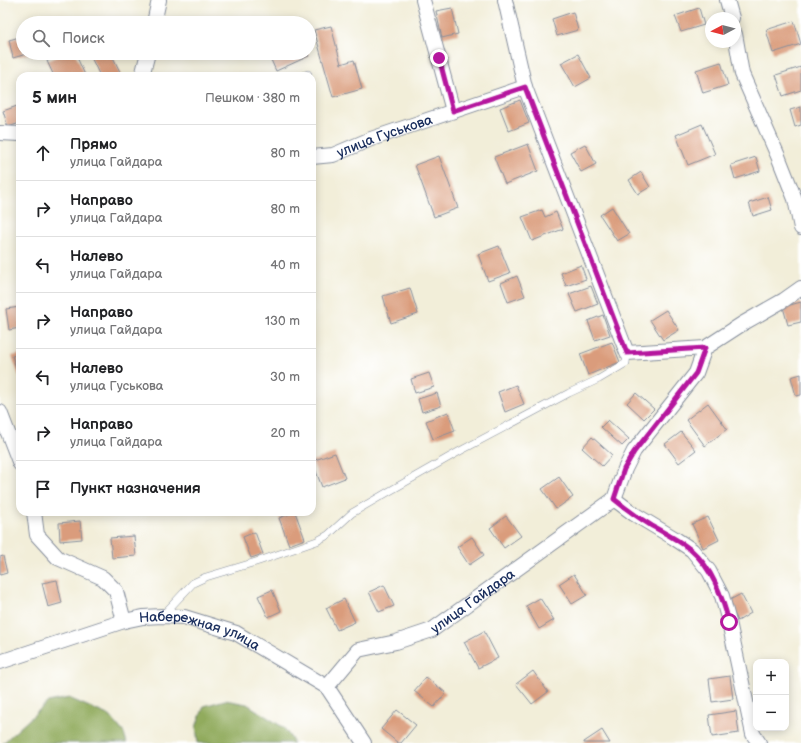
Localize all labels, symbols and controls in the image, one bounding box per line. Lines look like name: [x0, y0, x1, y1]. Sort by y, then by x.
north arrow: [705, 12, 741, 48]
search box: [16, 16, 316, 60]
icon: search: [30, 27, 52, 49]
text: Поиск: [62, 29, 105, 48]
route end: [430, 49, 448, 67]
text: 5 мин: [32, 88, 77, 108]
text: Пешком · 380 m: [205, 90, 300, 106]
street label: улица Гуськова: [334, 111, 435, 162]
text: Прямо: [70, 135, 117, 154]
icon: ahead: [32, 142, 54, 164]
text: 80 m: [271, 145, 300, 161]
text: улица Гайдара: [70, 154, 162, 170]
text: Направо: [70, 191, 133, 210]
icon: right: [32, 198, 54, 220]
text: 80 m: [271, 201, 300, 217]
text: улица Гайдара: [70, 210, 162, 226]
text: Налево: [70, 247, 123, 266]
icon: left: [32, 254, 54, 276]
text: 40 m: [270, 257, 300, 273]
text: улица Гайдара: [70, 266, 162, 282]
text: Направо: [70, 303, 133, 322]
icon: right: [32, 310, 54, 332]
text: 130 m: [265, 313, 300, 329]
text: улица Гайдара: [70, 322, 162, 338]
text: Налево: [70, 359, 123, 378]
icon: left: [32, 366, 54, 388]
text: 30 m: [270, 369, 300, 385]
text: улица Гуськова: [70, 378, 163, 394]
text: Направо: [70, 415, 133, 434]
icon: right: [32, 422, 54, 444]
text: 20 m: [270, 425, 300, 441]
text: улица Гайдара: [70, 434, 162, 450]
icon: arrive: [32, 478, 54, 500]
text: Пункт назначения: [70, 479, 201, 498]
street label: улица Гайдара: [427, 565, 519, 637]
street label: Набережная улица: [138, 608, 264, 655]
route start: [720, 613, 738, 631]
map controls: [753, 659, 789, 731]
button: +: [753, 659, 789, 695]
button: −: [753, 695, 789, 731]

